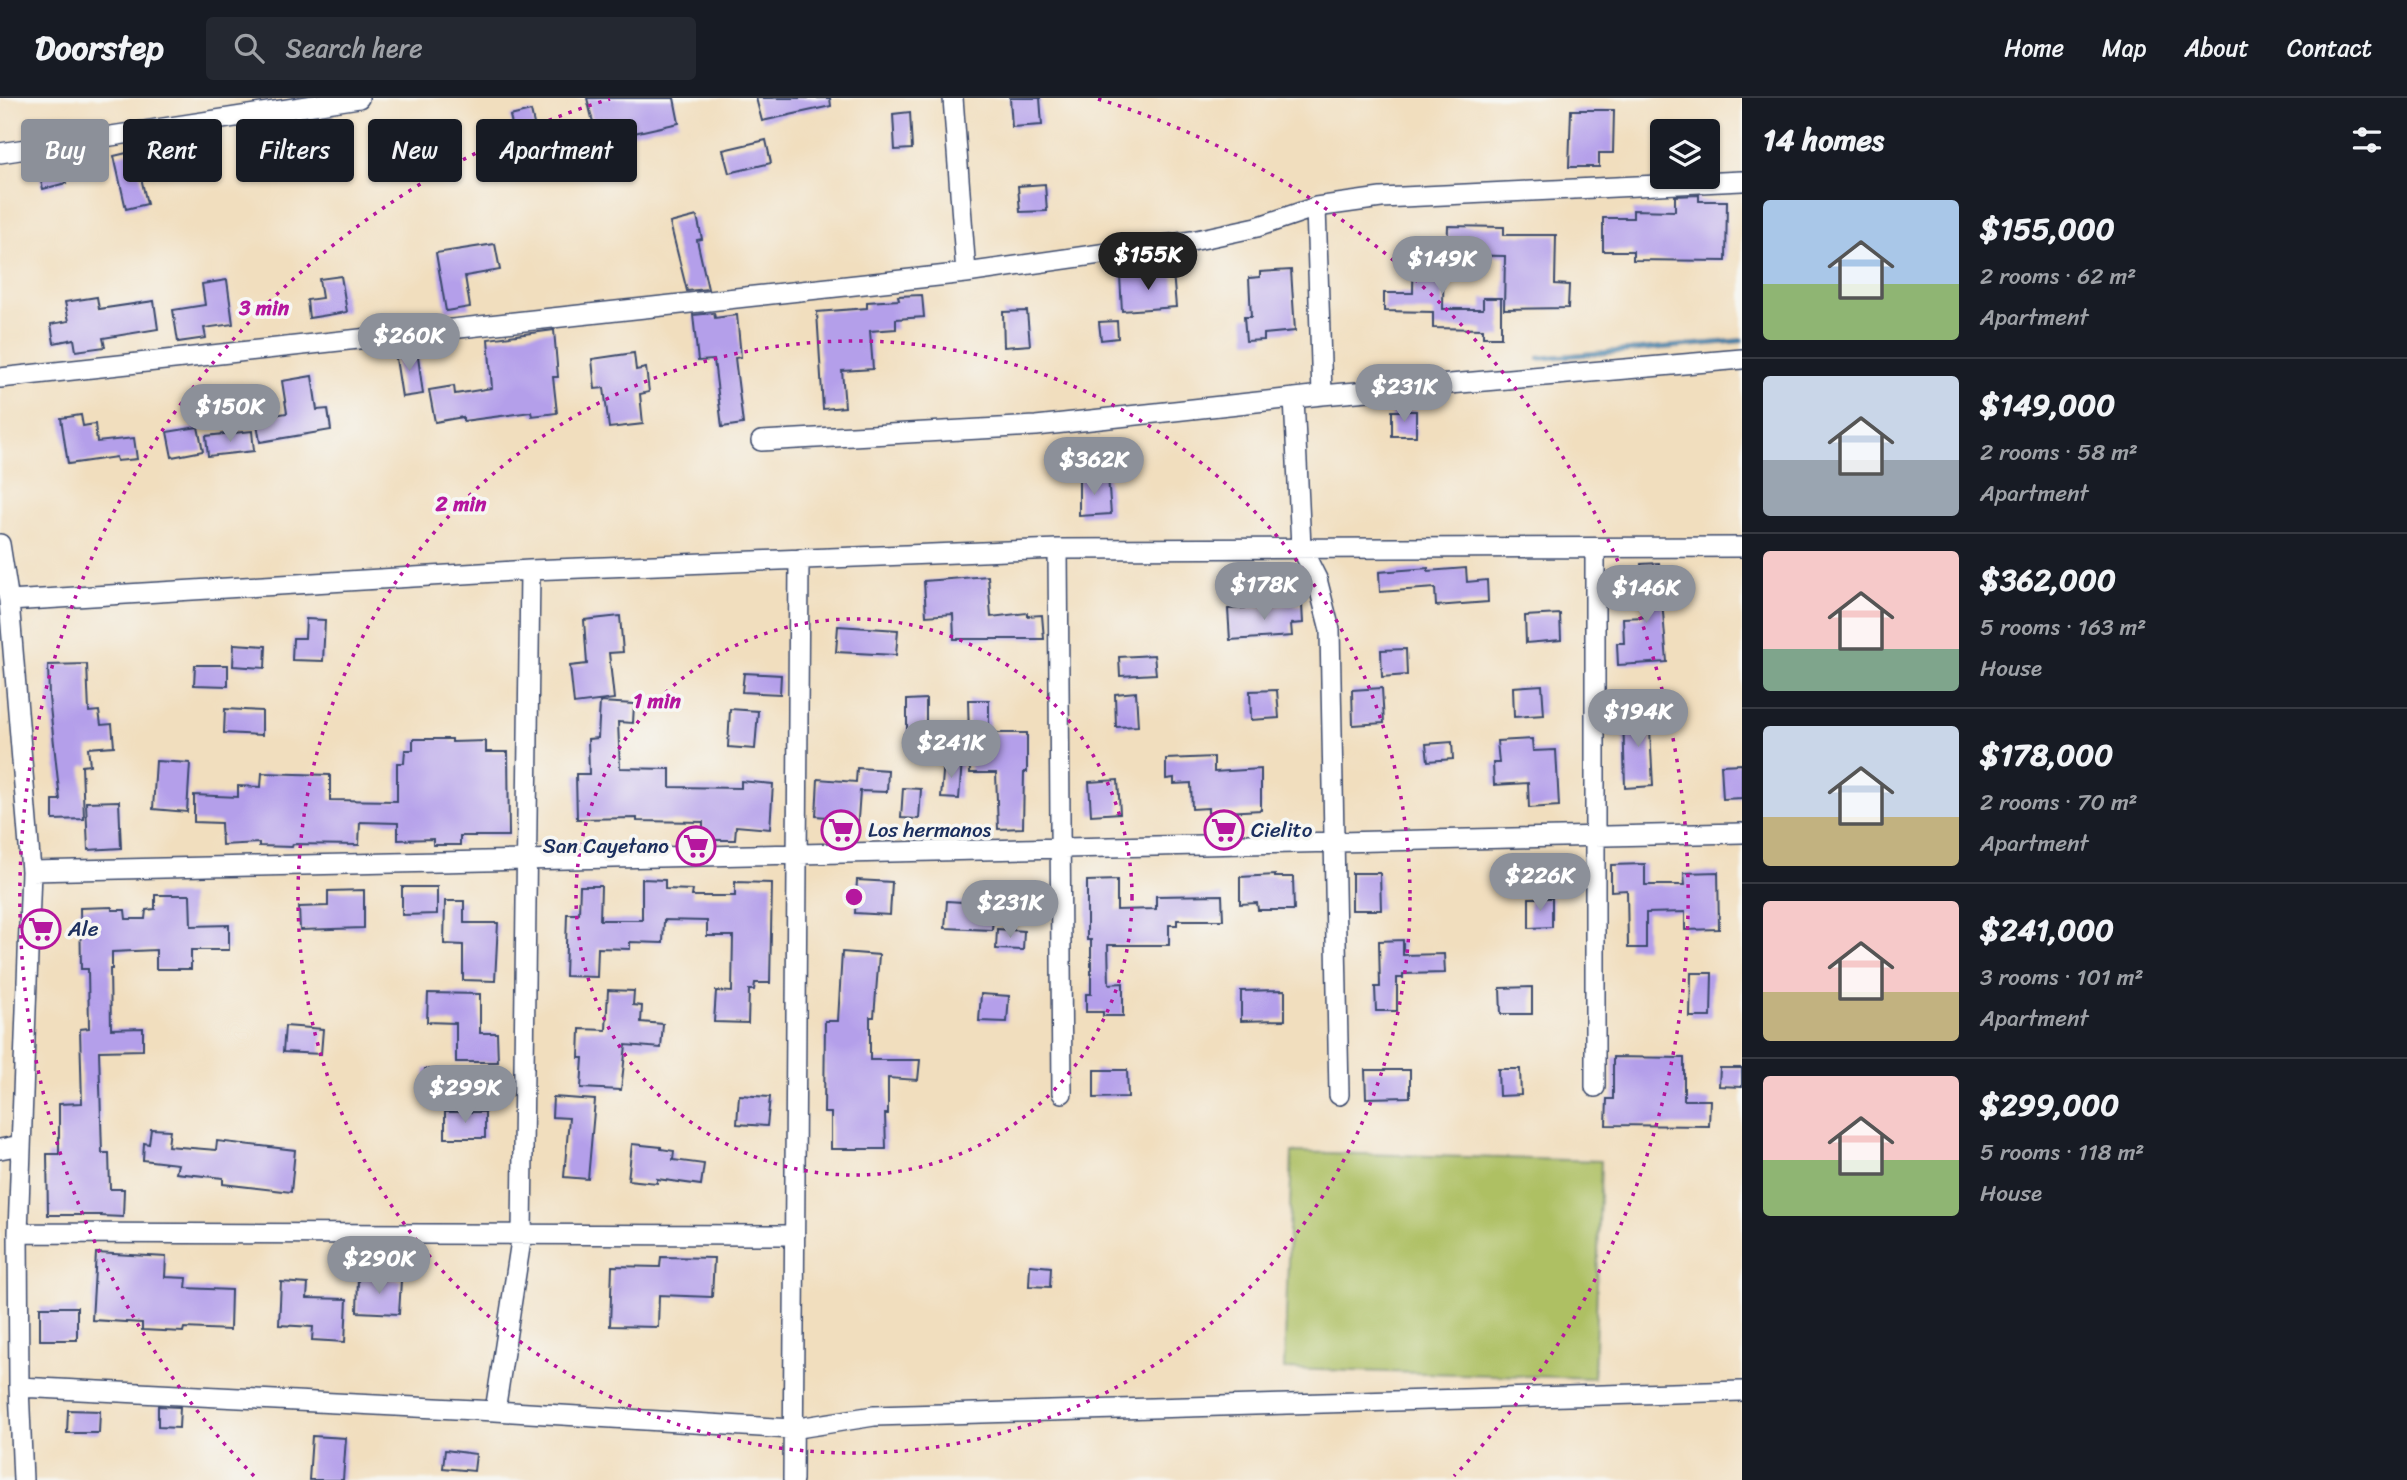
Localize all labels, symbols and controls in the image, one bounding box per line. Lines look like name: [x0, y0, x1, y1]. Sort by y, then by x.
search box: [206, 17, 696, 80]
text: Doorstep: [35, 19, 164, 77]
text: Search here: [286, 25, 423, 71]
text: Home: [2004, 27, 2064, 69]
text: Map: [2102, 27, 2146, 69]
text: About: [2184, 27, 2249, 69]
text: Contact: [2287, 27, 2372, 69]
icon: search: [230, 29, 268, 67]
text: 14 homes: [1763, 113, 1884, 167]
chip: Buy: [21, 119, 109, 182]
chip: Rent: [123, 119, 222, 182]
chip: Filters: [236, 119, 354, 182]
chip: New: [368, 119, 462, 182]
chip: Apartment: [476, 119, 637, 182]
map controls: [1650, 119, 1720, 189]
button: layers: [1650, 119, 1720, 189]
icon: filters: [2348, 121, 2386, 159]
text: $155,000: [1980, 202, 2115, 256]
icon: home: [1819, 228, 1903, 312]
pin: $155K: [1099, 232, 1197, 292]
text: $155K: [1114, 234, 1182, 275]
pin: $149K: [1393, 236, 1491, 296]
text: $149K: [1408, 238, 1476, 279]
text: 2 rooms · 62 m²: [1980, 256, 2136, 297]
text: 3 min: [238, 289, 290, 327]
text: Apartment: [1980, 297, 2089, 338]
pin: $260K: [360, 314, 458, 373]
text: $260K: [374, 315, 444, 356]
pin: $231K: [1355, 364, 1453, 424]
text: $231K: [1371, 366, 1437, 407]
text: $149,000: [1980, 378, 2115, 432]
pin: $150K: [181, 384, 279, 444]
text: $150K: [196, 386, 264, 427]
icon: home: [1819, 404, 1903, 488]
text: 2 rooms · 58 m²: [1980, 432, 2138, 473]
pin: $362K: [1045, 438, 1143, 497]
text: $362K: [1060, 439, 1128, 480]
text: Apartment: [1980, 473, 2089, 514]
text: 2 min: [435, 485, 487, 523]
text: $362,000: [1980, 553, 2116, 607]
pin: $178K: [1215, 562, 1313, 622]
text: $178K: [1231, 564, 1297, 605]
pin: $146K: [1597, 566, 1695, 625]
text: $146K: [1613, 567, 1679, 608]
icon: home: [1819, 579, 1903, 663]
text: 5 rooms · 163 m²: [1980, 607, 2146, 648]
text: House: [1980, 648, 2042, 689]
text: 1 min: [633, 682, 682, 720]
pin: $194K: [1589, 690, 1687, 749]
text: $194K: [1604, 691, 1672, 732]
pin: $241K: [902, 720, 1000, 780]
text: $241K: [918, 722, 984, 763]
text: $178,000: [1980, 728, 2113, 782]
icon: home: [1819, 754, 1903, 838]
text: 2 rooms · 70 m²: [1980, 782, 2138, 823]
supermarket icon: Los hermanos: [820, 809, 862, 851]
supermarket icon: Cielito: [1203, 809, 1245, 851]
place label: Los hermanos: [868, 811, 992, 849]
place label: Cielito: [1251, 811, 1313, 849]
text: Apartment: [1980, 823, 2089, 864]
supermarket icon: San Cayetano: [675, 825, 717, 867]
place label: San Cayetano: [543, 827, 669, 865]
pin: $226K: [1491, 854, 1589, 913]
text: $226K: [1505, 855, 1575, 896]
pin: $231K: [961, 880, 1059, 940]
text: $231K: [977, 882, 1043, 923]
centre of rings: [842, 885, 866, 909]
text: $241,000: [1980, 903, 2114, 957]
supermarket icon: Ale: [20, 908, 62, 950]
place label: Ale: [67, 910, 99, 948]
icon: home: [1819, 929, 1903, 1013]
text: 3 rooms · 101 m²: [1980, 957, 2144, 998]
text: Apartment: [1980, 998, 2089, 1039]
pin: $299K: [416, 1066, 514, 1125]
text: $299K: [430, 1067, 500, 1108]
text: $299,000: [1980, 1078, 2119, 1132]
icon: home: [1819, 1104, 1903, 1188]
text: 5 rooms · 118 m²: [1980, 1132, 2144, 1173]
text: House: [1980, 1173, 2042, 1214]
pin: $290K: [330, 1236, 428, 1296]
text: $290K: [343, 1238, 415, 1279]

